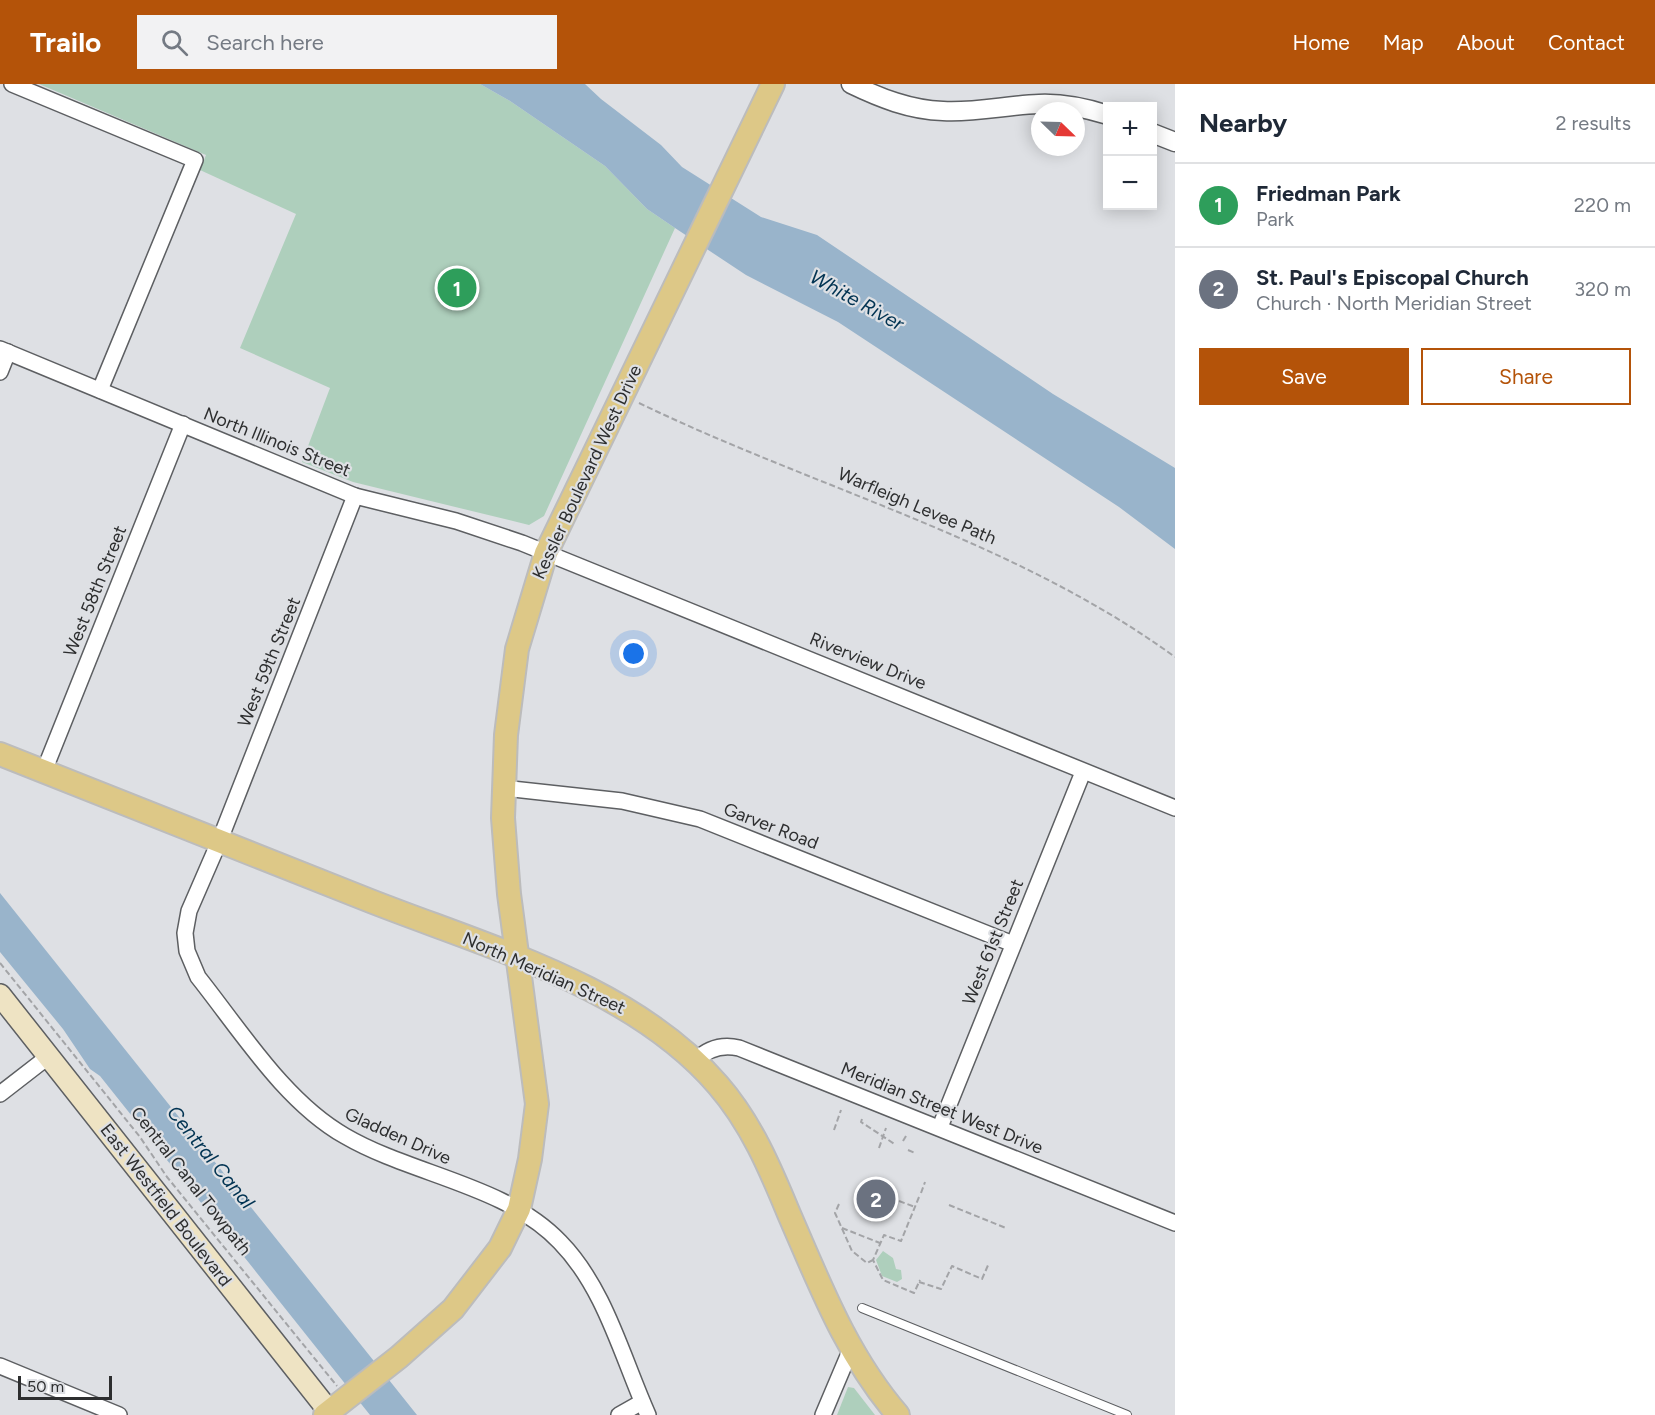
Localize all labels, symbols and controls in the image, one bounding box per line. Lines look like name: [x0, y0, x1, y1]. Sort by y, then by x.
search box: [137, 15, 557, 69]
text: Trailo: [30, 25, 101, 59]
icon: search: [158, 26, 191, 59]
text: Search here: [206, 29, 324, 56]
text: Home: [1293, 30, 1350, 55]
text: Map: [1383, 30, 1424, 55]
text: About: [1457, 30, 1515, 55]
text: Contact: [1548, 30, 1625, 55]
north arrow: [1031, 102, 1085, 156]
map controls: [1103, 102, 1157, 210]
button: +: [1103, 102, 1157, 156]
text: Nearby: [1199, 107, 1287, 139]
text: 2 results: [1555, 111, 1631, 135]
button: −: [1103, 156, 1157, 210]
text: Friedman Park: [1256, 180, 1401, 207]
text: 1: [1214, 193, 1223, 217]
text: 220 m: [1574, 193, 1631, 217]
text: Park: [1256, 207, 1294, 231]
water label: White River: [806, 264, 909, 336]
text: St. Paul's Episcopal Church: [1256, 264, 1529, 291]
pin: 1: [438, 266, 476, 310]
text: 2: [1213, 277, 1224, 301]
text: 320 m: [1574, 277, 1631, 301]
text: Church · North Meridian Street: [1256, 291, 1532, 315]
button: Save: [1199, 348, 1409, 405]
button: Share: [1421, 348, 1631, 405]
street label: Kessler Boulevard West Drive: [528, 361, 646, 583]
street label: North Illinois Street: [200, 402, 354, 482]
street label: Warfleigh Levee Path: [834, 463, 1000, 549]
street label: West 58th Street: [59, 522, 131, 660]
street label: West 59th Street: [233, 594, 305, 730]
street label: Riverview Drive: [806, 628, 930, 694]
your location: [619, 639, 648, 668]
street label: Garver Road: [720, 798, 822, 854]
street label: West 61st Street: [958, 876, 1028, 1008]
street label: North Meridian Street: [459, 927, 629, 1019]
street label: Meridian Street West Drive: [838, 1057, 1046, 1159]
water label: Central Canal: [162, 1101, 260, 1214]
street label: Central Canal Towpath: [126, 1102, 256, 1260]
street label: Gladden Drive: [342, 1103, 455, 1169]
street label: East Westfield Boulevard: [96, 1119, 236, 1291]
pin: 2: [856, 1176, 896, 1222]
scale bar: [18, 1373, 112, 1400]
text: 50 m: [27, 1377, 64, 1396]

